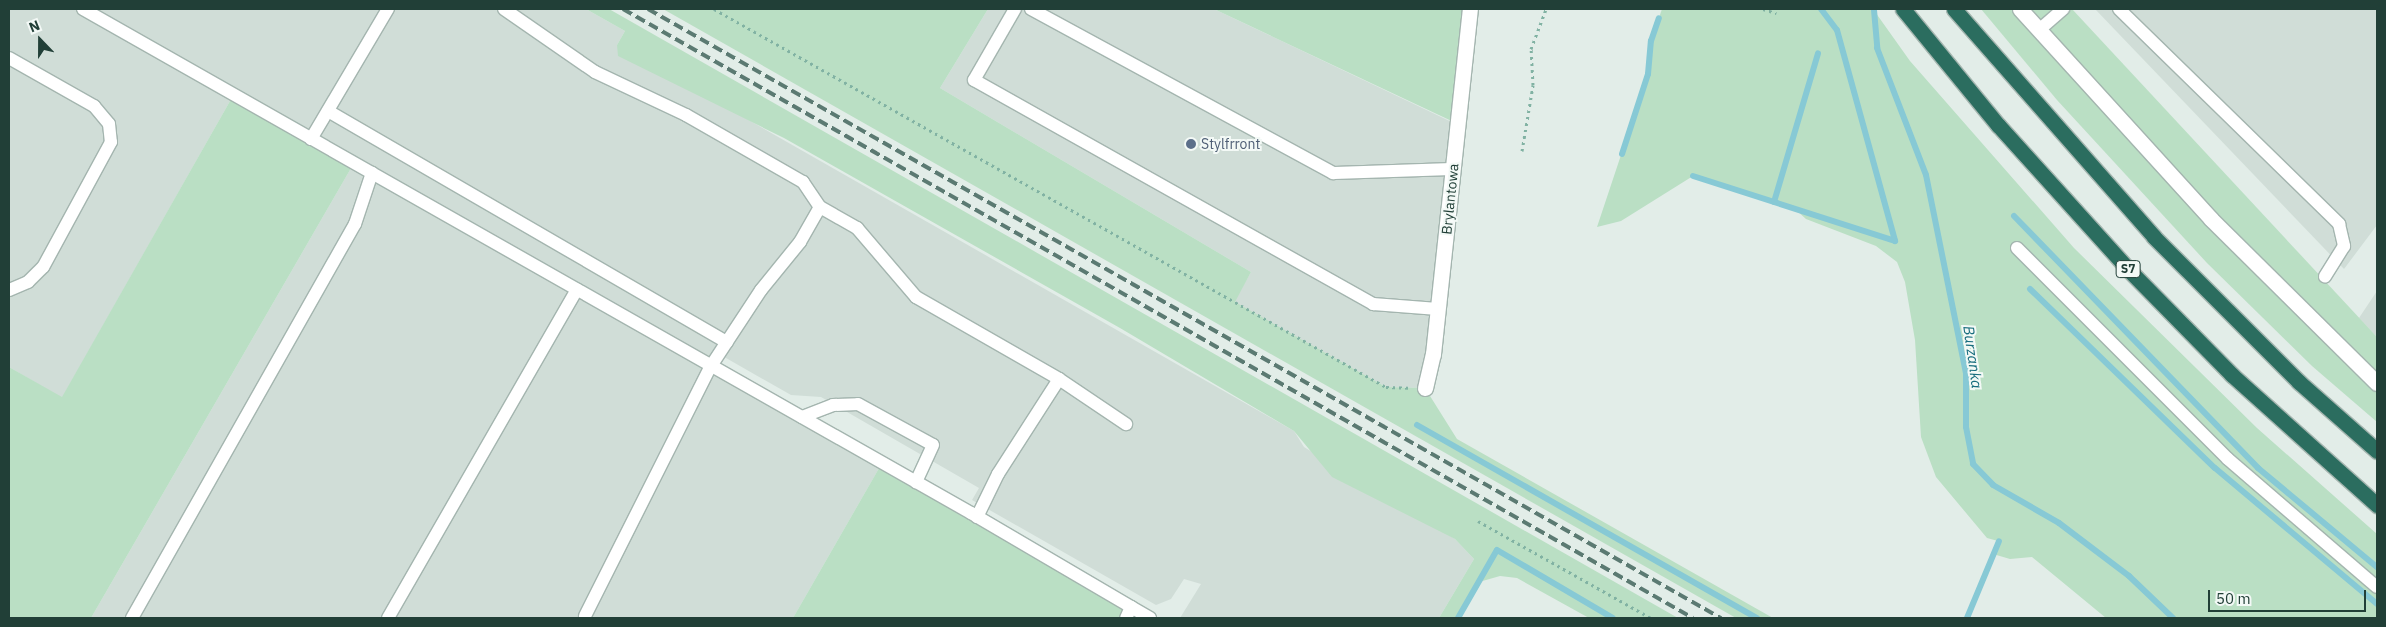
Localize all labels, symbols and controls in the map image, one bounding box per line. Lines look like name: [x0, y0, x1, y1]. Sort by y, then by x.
north arrow: [15, 15, 65, 65]
text: N: [26, 16, 42, 36]
place label: Stylfrront: [1201, 136, 1260, 152]
marker: Stylfrront: [1185, 138, 1197, 150]
street label: Brylantowa: [1438, 163, 1462, 235]
road number: S7: [2116, 260, 2140, 278]
water label: Burzanka: [1960, 324, 1986, 390]
scale bar: [2211, 580, 2368, 612]
text: 50 m: [2216, 589, 2251, 608]

